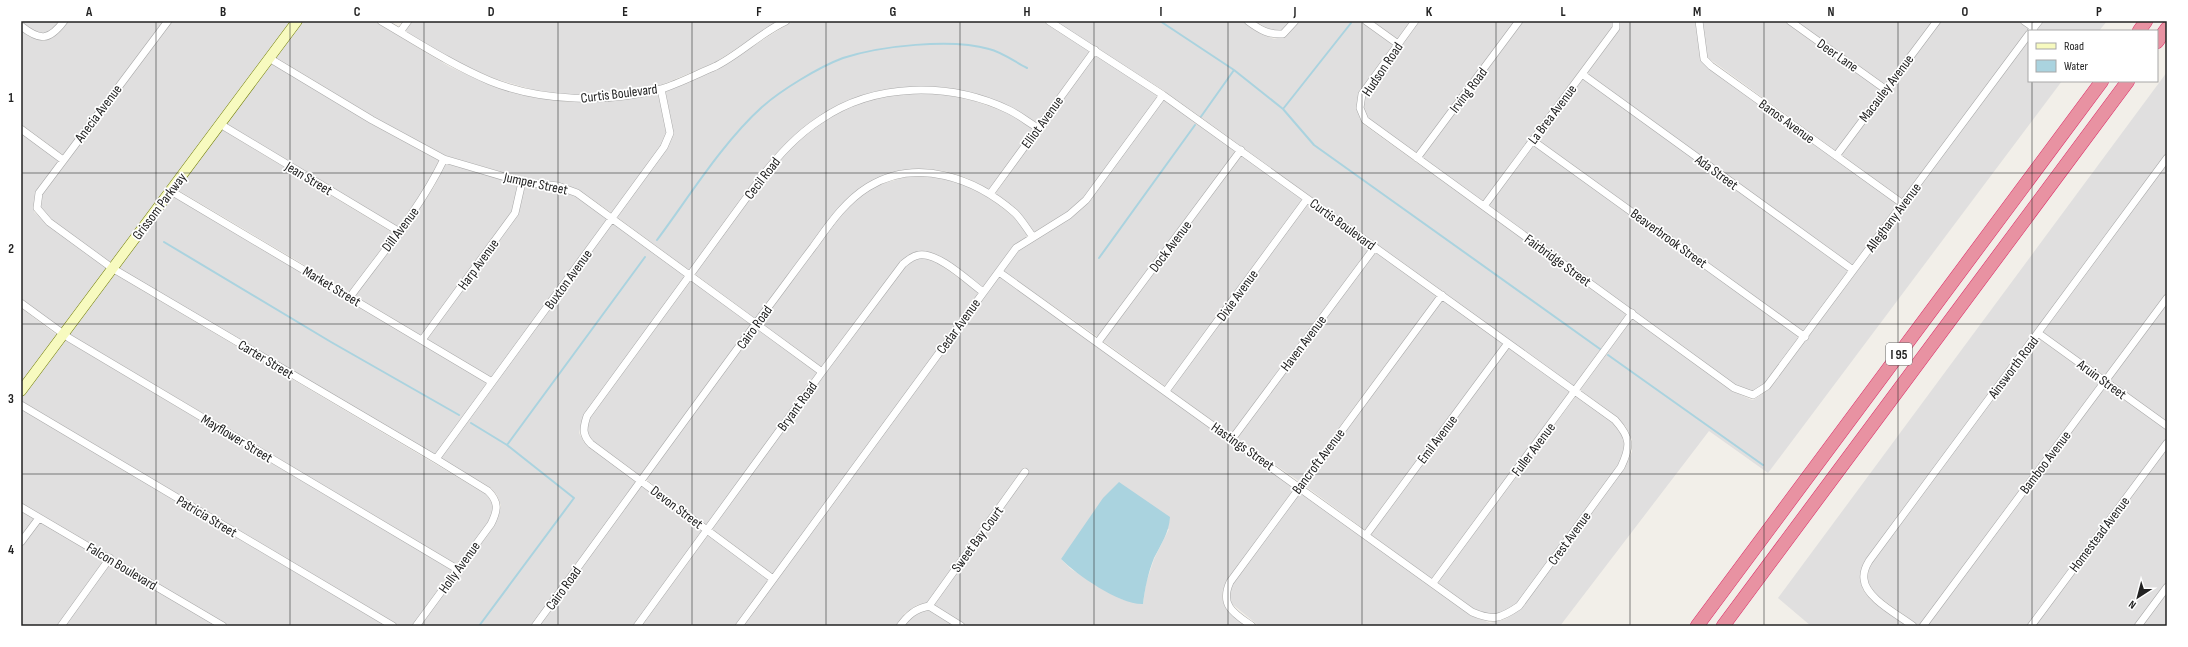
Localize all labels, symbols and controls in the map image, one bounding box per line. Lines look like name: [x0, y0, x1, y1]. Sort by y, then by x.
text: A: [85, 4, 93, 20]
text: B: [220, 4, 226, 20]
text: C: [354, 4, 361, 20]
text: D: [488, 4, 495, 20]
text: E: [622, 4, 628, 20]
text: F: [756, 4, 762, 20]
text: G: [890, 4, 897, 20]
text: H: [1024, 4, 1031, 20]
text: I: [1160, 4, 1163, 20]
text: J: [1293, 4, 1297, 20]
text: K: [1426, 4, 1433, 20]
text: L: [1560, 4, 1566, 20]
text: M: [1693, 4, 1701, 20]
text: N: [1828, 4, 1835, 20]
text: O: [1962, 4, 1969, 20]
text: P: [2096, 4, 2102, 20]
legend: [2028, 30, 2158, 82]
street label: Deer Lane: [1814, 35, 1862, 76]
street label: Hudson Road: [1358, 39, 1407, 99]
text: Road: [2064, 39, 2084, 54]
street label: Macauley Avenue: [1855, 51, 1917, 126]
text: Water: [2064, 59, 2088, 74]
street label: Irving Road: [1446, 64, 1491, 116]
street label: Curtis Boulevard: [580, 80, 659, 107]
street label: Anecia Avenue: [71, 81, 126, 146]
street label: La Brea Avenue: [1524, 81, 1580, 147]
text: 1: [8, 90, 14, 106]
street label: Elliot Avenue: [1018, 93, 1067, 152]
street label: Banos Avenue: [1755, 95, 1818, 147]
street label: Ada Street: [1691, 151, 1741, 194]
street label: Cecil Road: [741, 154, 784, 203]
street label: Jean Street: [281, 157, 335, 199]
street label: Jumper Street: [501, 168, 569, 199]
street label: Grissom Parkway: [129, 169, 190, 243]
street label: Alleghany Avenue: [1861, 180, 1925, 256]
street label: Curtis Boulevard: [1306, 195, 1379, 254]
street label: Dill Avenue: [378, 204, 423, 255]
street label: Beaverbrook Street: [1627, 205, 1710, 272]
street label: Dock Avenue: [1146, 217, 1195, 275]
street label: Fairbridge Street: [1521, 231, 1594, 290]
street label: Harp Avenue: [454, 236, 503, 293]
text: 2: [8, 241, 14, 257]
street label: Buxton Avenue: [541, 246, 596, 312]
street label: Market Street: [300, 263, 364, 310]
street label: Dixie Avenue: [1213, 266, 1262, 324]
street label: Cedar Avenue: [933, 295, 984, 357]
street label: Cairo Road: [733, 302, 776, 352]
street label: Haven Avenue: [1277, 312, 1330, 375]
street label: Ainsworth Road: [1984, 333, 2042, 402]
street label: Carter Street: [235, 336, 297, 383]
road number: I 95: [1886, 343, 1912, 365]
street label: Aruin Street: [2073, 355, 2130, 403]
street label: Bryant Road: [774, 378, 821, 434]
text: 3: [8, 391, 14, 407]
street label: Mayflower Street: [198, 410, 276, 466]
street label: Emil Avenue: [1414, 412, 1461, 467]
street label: Hastings Street: [1208, 419, 1277, 474]
street label: Fuller Avenue: [1508, 419, 1559, 479]
street label: Bancroft Avenue: [1288, 425, 1349, 497]
street label: Bamboo Avenue: [2016, 427, 2075, 497]
street label: Devon Street: [647, 482, 706, 533]
street label: Patricia Street: [173, 492, 240, 541]
street label: Homestead Avenue: [2066, 493, 2133, 575]
street label: Sweet Bay Court: [948, 503, 1007, 576]
street label: Crest Avenue: [1544, 508, 1594, 568]
street label: Holly Avenue: [435, 538, 484, 597]
street label: Falcon Boulevard: [84, 539, 160, 594]
text: 4: [8, 542, 14, 558]
street label: Cairo Road: [542, 563, 585, 613]
north arrow: [2118, 577, 2158, 617]
text: N: [2126, 598, 2139, 612]

